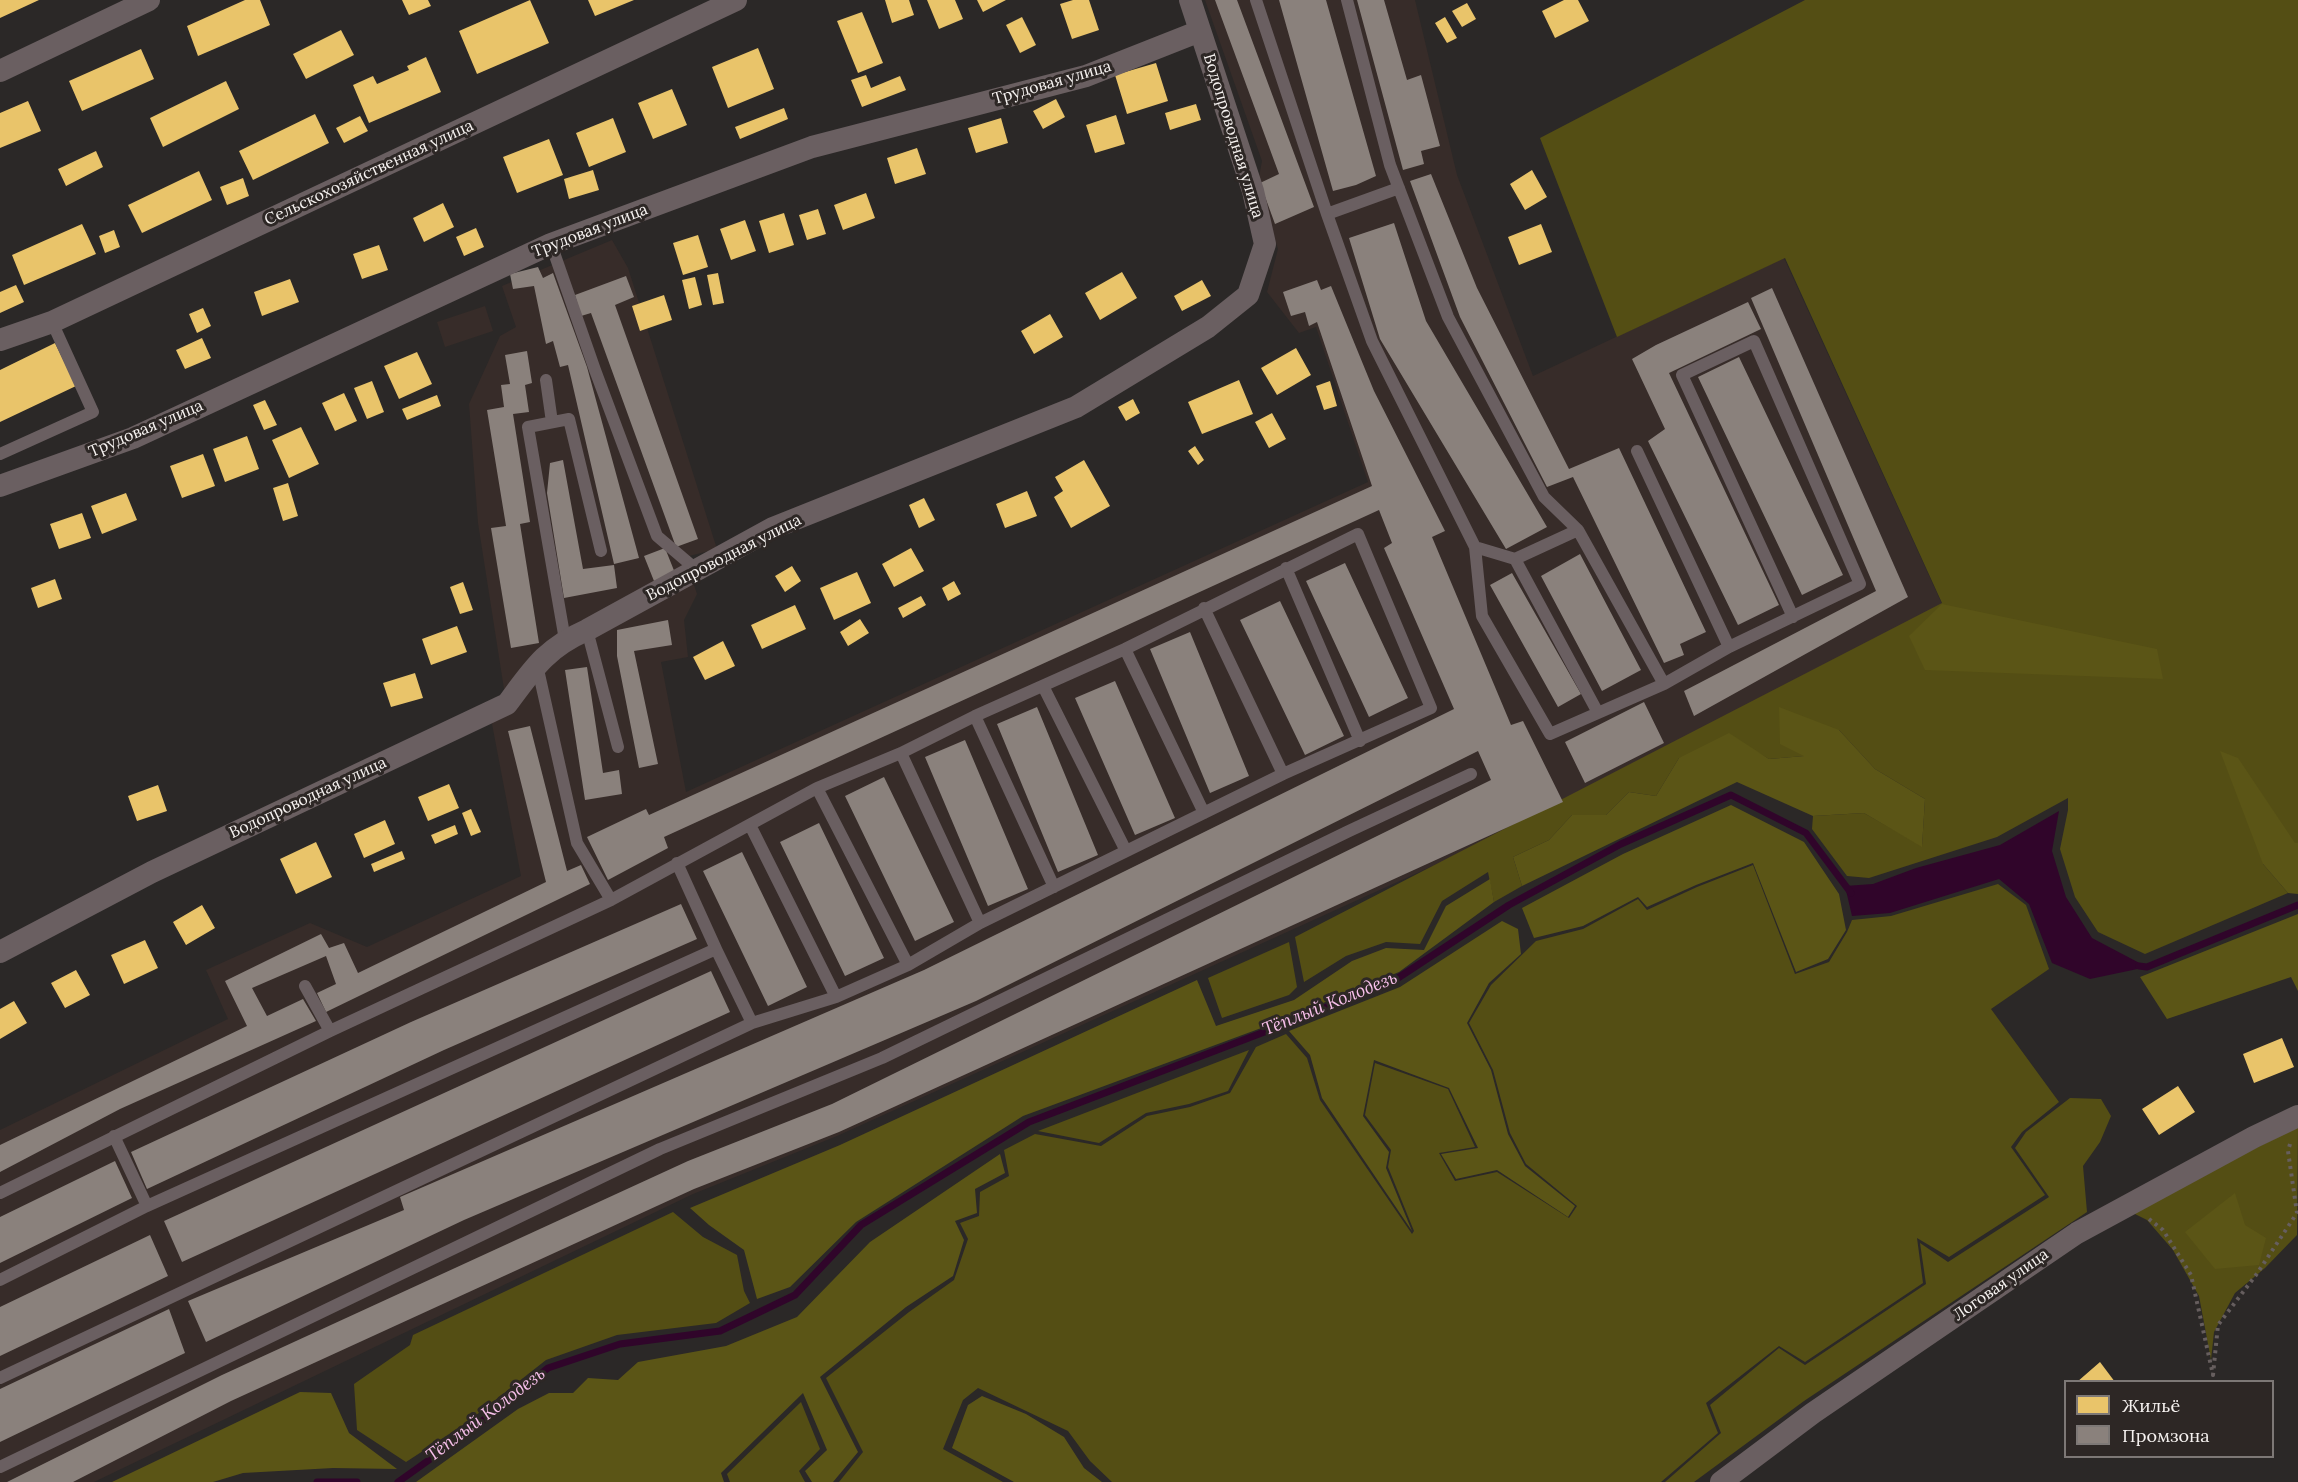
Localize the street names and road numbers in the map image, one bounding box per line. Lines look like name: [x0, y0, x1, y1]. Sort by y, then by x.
street label: Водопроводная улица: [1199, 51, 1267, 221]
street label: Трудовая улица: [991, 57, 1113, 109]
street label: Сельскохозяйственная улица: [262, 116, 476, 230]
street label: Трудовая улица: [529, 200, 651, 262]
street label: Трудовая улица: [86, 396, 206, 462]
street label: Водопроводная улица: [643, 511, 805, 605]
street label: Водопроводная улица: [226, 753, 390, 843]
street label: Логовая улица: [1950, 1245, 2052, 1325]

